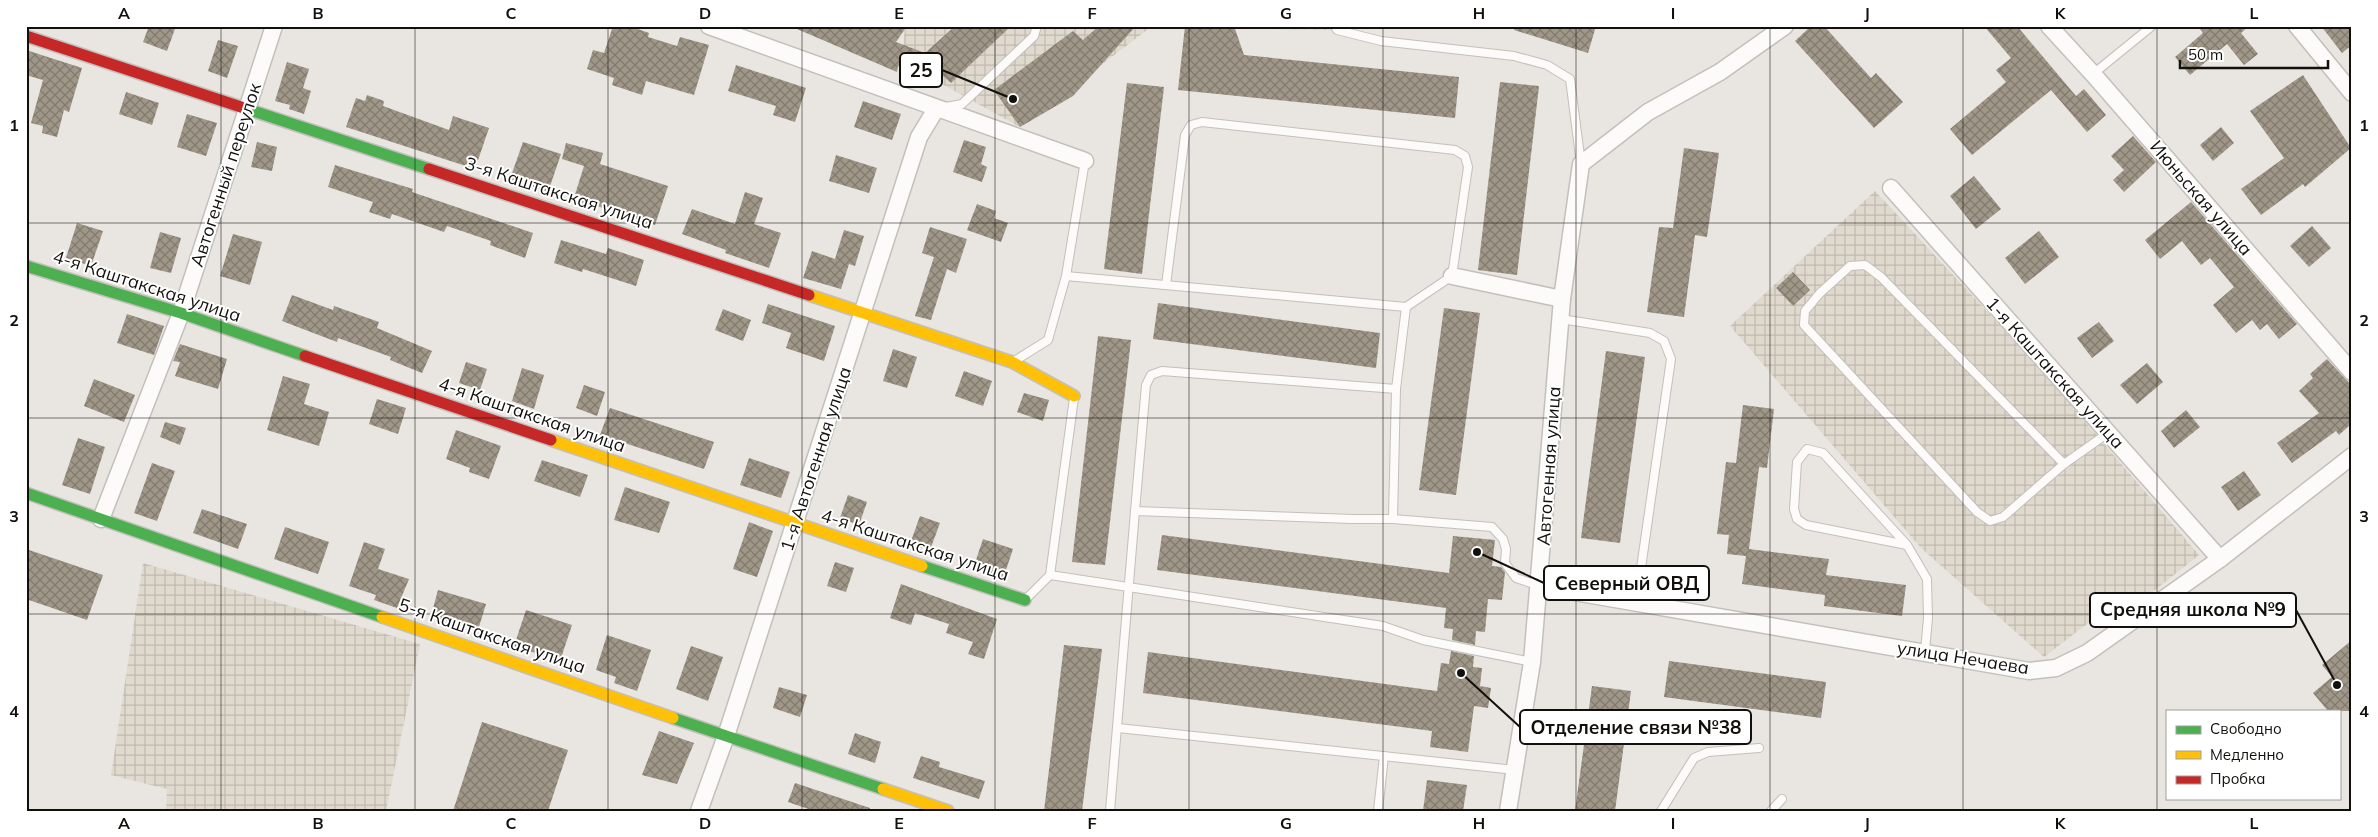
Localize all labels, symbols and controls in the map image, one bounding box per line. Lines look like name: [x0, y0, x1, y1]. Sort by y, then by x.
text: A: [118, 3, 130, 23]
text: B: [312, 3, 324, 23]
text: C: [506, 3, 517, 23]
text: D: [699, 3, 711, 23]
text: E: [894, 3, 904, 23]
text: F: [1087, 3, 1097, 23]
text: G: [1280, 3, 1292, 23]
text: H: [1473, 3, 1485, 23]
text: I: [1671, 3, 1675, 23]
text: J: [1864, 3, 1870, 23]
text: K: [2055, 3, 2067, 23]
text: L: [2250, 3, 2259, 23]
scale bar: [2180, 38, 2328, 70]
text: 50 m: [2188, 45, 2223, 64]
callout: 25: [900, 53, 942, 87]
text: 25: [910, 58, 932, 82]
street label: Автогенный переулок: [185, 80, 266, 270]
text: 1: [9, 115, 19, 135]
text: 1: [2359, 115, 2369, 135]
street label: Июньская улица: [2145, 135, 2258, 260]
street label: 3-я Каштакская улица: [462, 151, 656, 234]
street label: 4-я Каштакская улица: [50, 244, 244, 327]
street label: 1-я Каштакская улица: [1981, 292, 2130, 453]
text: 2: [9, 310, 19, 330]
text: 2: [2359, 310, 2369, 330]
street label: 1-я Автогенная улица: [775, 364, 856, 554]
street label: 4-я Каштакская улица: [436, 372, 629, 457]
street label: Автогенная улица: [1531, 386, 1566, 546]
street label: 4-я Каштакская улица: [818, 503, 1012, 586]
text: 3: [9, 506, 19, 526]
text: 3: [2359, 506, 2369, 526]
callout: Северный ОВД: [1544, 566, 1709, 600]
text: Северный ОВД: [1555, 571, 1700, 595]
street label: 5-я Каштакская улица: [396, 593, 589, 678]
callout: Средняя школа №9: [2090, 593, 2296, 627]
text: Средняя школа №9: [2100, 597, 2286, 621]
street label: улица Нечаева: [1896, 636, 2031, 679]
text: 4: [9, 701, 19, 721]
text: 4: [2359, 701, 2369, 721]
callout: Отделение связи №38: [1520, 710, 1751, 744]
legend: [2166, 710, 2340, 800]
text: Отделение связи №38: [1531, 715, 1741, 739]
text: Свободно: [2210, 719, 2282, 738]
text: Медленно: [2210, 745, 2284, 764]
text: Пробка: [2210, 769, 2265, 788]
text: A: [118, 813, 130, 833]
text: B: [312, 813, 324, 833]
text: C: [506, 813, 517, 833]
text: D: [699, 813, 711, 833]
text: E: [894, 813, 904, 833]
text: F: [1087, 813, 1097, 833]
text: G: [1280, 813, 1292, 833]
text: H: [1473, 813, 1485, 833]
text: I: [1671, 813, 1675, 833]
text: J: [1864, 813, 1870, 833]
text: K: [2055, 813, 2067, 833]
text: L: [2250, 813, 2259, 833]

